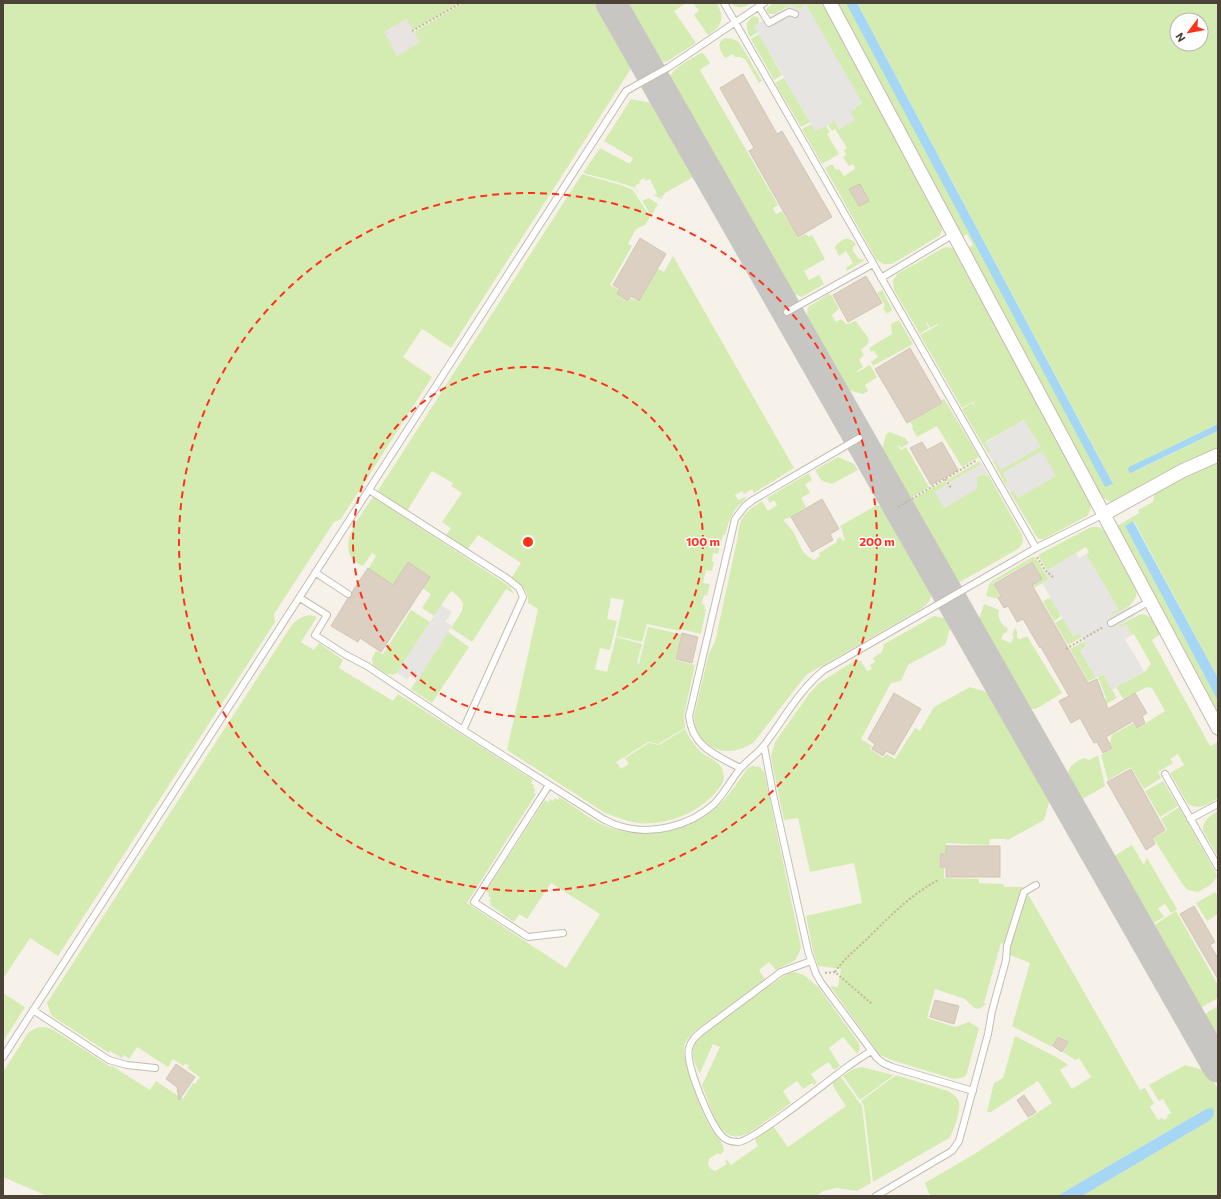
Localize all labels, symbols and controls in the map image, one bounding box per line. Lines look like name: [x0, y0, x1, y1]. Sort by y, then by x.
north arrow: [1169, 12, 1209, 52]
text: N: [1172, 31, 1188, 45]
text: 100 m: [686, 534, 720, 548]
text: 200 m: [859, 534, 895, 548]
centre of rings: [521, 535, 535, 549]

